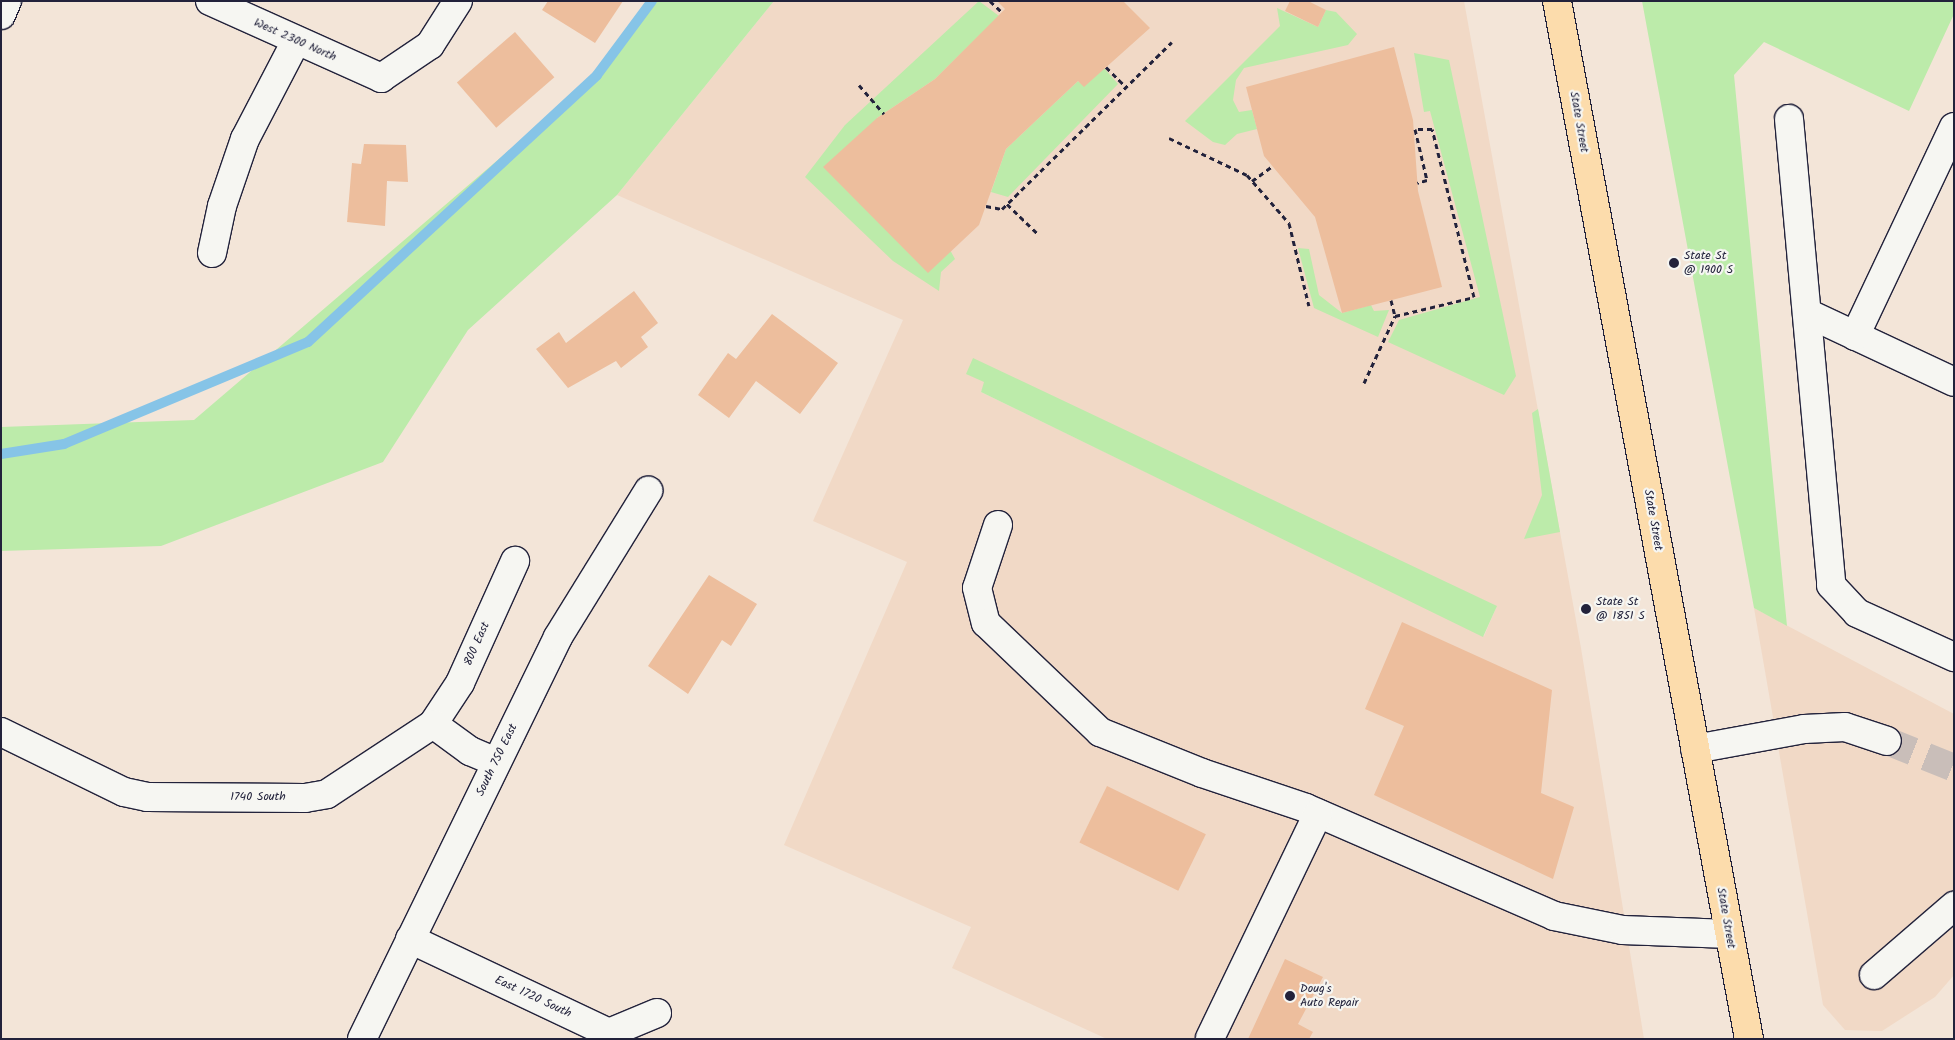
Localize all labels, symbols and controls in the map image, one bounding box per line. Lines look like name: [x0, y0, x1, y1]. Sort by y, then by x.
street label: West 2300 North: [252, 15, 338, 65]
street label: State Street: [1567, 90, 1591, 154]
place label: State St @ 1900 S: [1684, 249, 1733, 277]
marker: State St @ 1900 S: [1668, 257, 1680, 269]
street label: State Street: [1641, 488, 1665, 552]
place label: State St @ 1851 S: [1596, 595, 1645, 623]
marker: State St @ 1851 S: [1580, 603, 1592, 615]
street label: 800 East: [461, 620, 493, 668]
street label: South 750 East: [473, 721, 521, 799]
street label: 1740 South: [230, 790, 286, 804]
street label: State Street: [1714, 886, 1738, 950]
street label: East 1720 South: [492, 973, 574, 1021]
place label: Doug's Auto Repair: [1300, 982, 1359, 1010]
marker: Doug's Auto Repair: [1284, 990, 1296, 1002]

